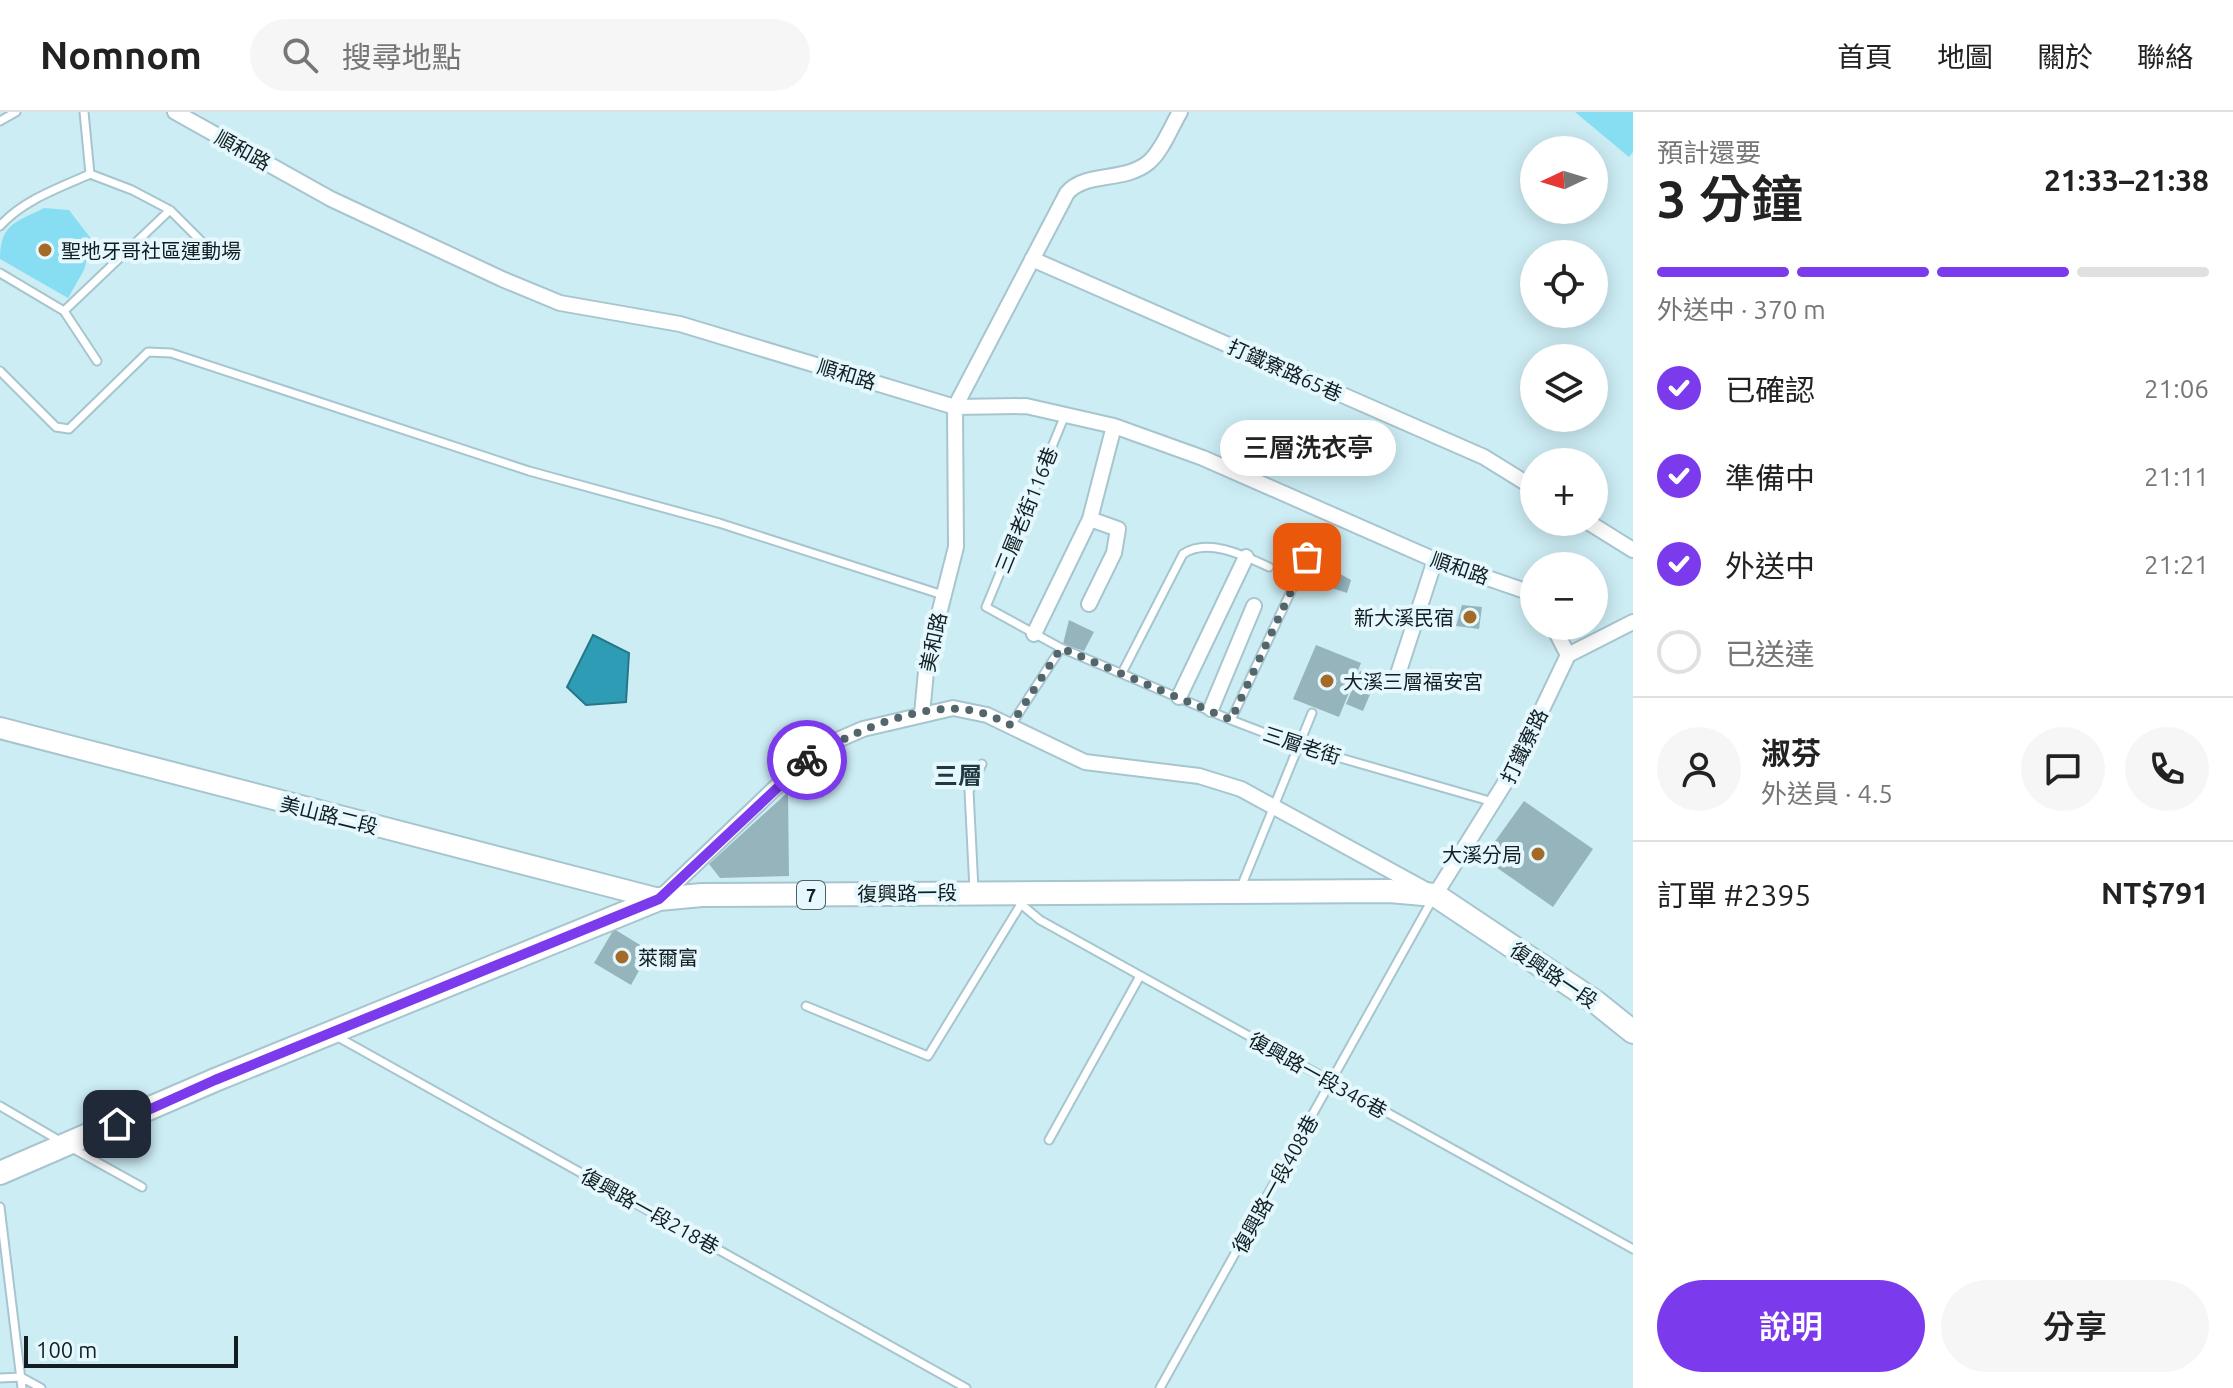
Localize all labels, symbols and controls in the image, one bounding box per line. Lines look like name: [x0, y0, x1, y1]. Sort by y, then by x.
search box: [250, 19, 810, 91]
icon: search: [278, 33, 322, 77]
text: Nomnom: [40, 34, 202, 76]
text: 搜尋地點: [342, 40, 462, 74]
text: 首頁: [1837, 41, 1893, 72]
text: 地圖: [1937, 41, 1993, 72]
text: 關於: [2037, 41, 2093, 72]
text: 聯絡: [2137, 41, 2193, 72]
street label: 順和路: [211, 125, 275, 175]
north arrow: [1520, 136, 1608, 224]
map controls: [1520, 136, 1608, 640]
text: 預計還要: [1657, 138, 1761, 167]
text: 21:33–21:38: [2044, 163, 2209, 197]
text: 3 分鐘: [1657, 170, 1803, 228]
place label: 聖地牙哥社區運動場: [61, 239, 241, 262]
button: locate: [1520, 240, 1608, 328]
marker: 聖地牙哥社區運動場: [36, 241, 54, 259]
text: 外送中 · 370 m: [1657, 295, 1826, 324]
street label: 打鐵寮路65巷: [1224, 335, 1346, 405]
button: layers: [1520, 344, 1608, 432]
street label: 順和路: [815, 354, 879, 394]
icon: check: [1657, 366, 1701, 410]
text: 已確認: [1725, 373, 1815, 407]
text: 21:06: [2144, 374, 2209, 403]
callout: 三層洗衣亭: [1219, 421, 1395, 477]
text: 三層洗衣亭: [1243, 433, 1373, 462]
street label: 三層老街116巷: [990, 444, 1062, 576]
button: +: [1520, 448, 1608, 536]
icon: check: [1657, 454, 1701, 498]
text: 準備中: [1725, 461, 1815, 495]
text: 21:11: [2144, 462, 2209, 491]
pin: [1273, 523, 1341, 591]
icon: bag: [1285, 535, 1329, 579]
icon: check: [1657, 542, 1701, 586]
street label: 順和路: [1428, 547, 1492, 589]
text: 外送中: [1725, 549, 1815, 583]
text: 21:21: [2144, 550, 2209, 579]
button: −: [1520, 552, 1608, 640]
place label: 新大溪民宿: [1354, 606, 1454, 629]
marker: 新大溪民宿: [1461, 608, 1479, 626]
street label: 美和路: [916, 610, 950, 674]
text: 已送達: [1725, 637, 1815, 671]
place label: 大溪三層福安宮: [1343, 670, 1483, 693]
marker: 大溪三層福安宮: [1318, 672, 1336, 690]
street label: 打鐵寮路: [1496, 705, 1552, 787]
courier: [767, 720, 847, 800]
street label: 三層老街: [1260, 722, 1344, 768]
button: person: [1657, 727, 1741, 811]
button: chat: [2021, 727, 2105, 811]
button: phone: [2125, 727, 2209, 811]
text: 淑芬: [1761, 736, 1821, 770]
icon: bike: [785, 738, 829, 782]
district label: 三層: [934, 762, 982, 789]
text: 外送員 · 4.5: [1761, 779, 1893, 808]
street label: 美山路二段: [278, 792, 380, 838]
place label: 大溪分局: [1442, 843, 1522, 866]
marker: 大溪分局: [1529, 845, 1547, 863]
text: NT$791: [2101, 876, 2209, 910]
text: 訂單 #2395: [1657, 878, 1811, 912]
road number: 7: [797, 881, 825, 909]
street label: 復興路一段: [857, 881, 957, 905]
street label: 復興路一段: [1506, 938, 1602, 1012]
place label: 萊爾富: [638, 946, 698, 969]
marker: 萊爾富: [613, 948, 631, 966]
street label: 復興路一段346巷: [1245, 1028, 1391, 1122]
pin: [83, 1090, 151, 1158]
icon: home: [95, 1102, 139, 1146]
street label: 復興路一段408巷: [1228, 1111, 1322, 1257]
street label: 復興路一段218巷: [577, 1164, 723, 1258]
button: 說明: [1657, 1280, 1925, 1372]
button: 分享: [1941, 1280, 2209, 1372]
scale bar: [24, 1332, 238, 1368]
text: 100 m: [36, 1337, 97, 1362]

